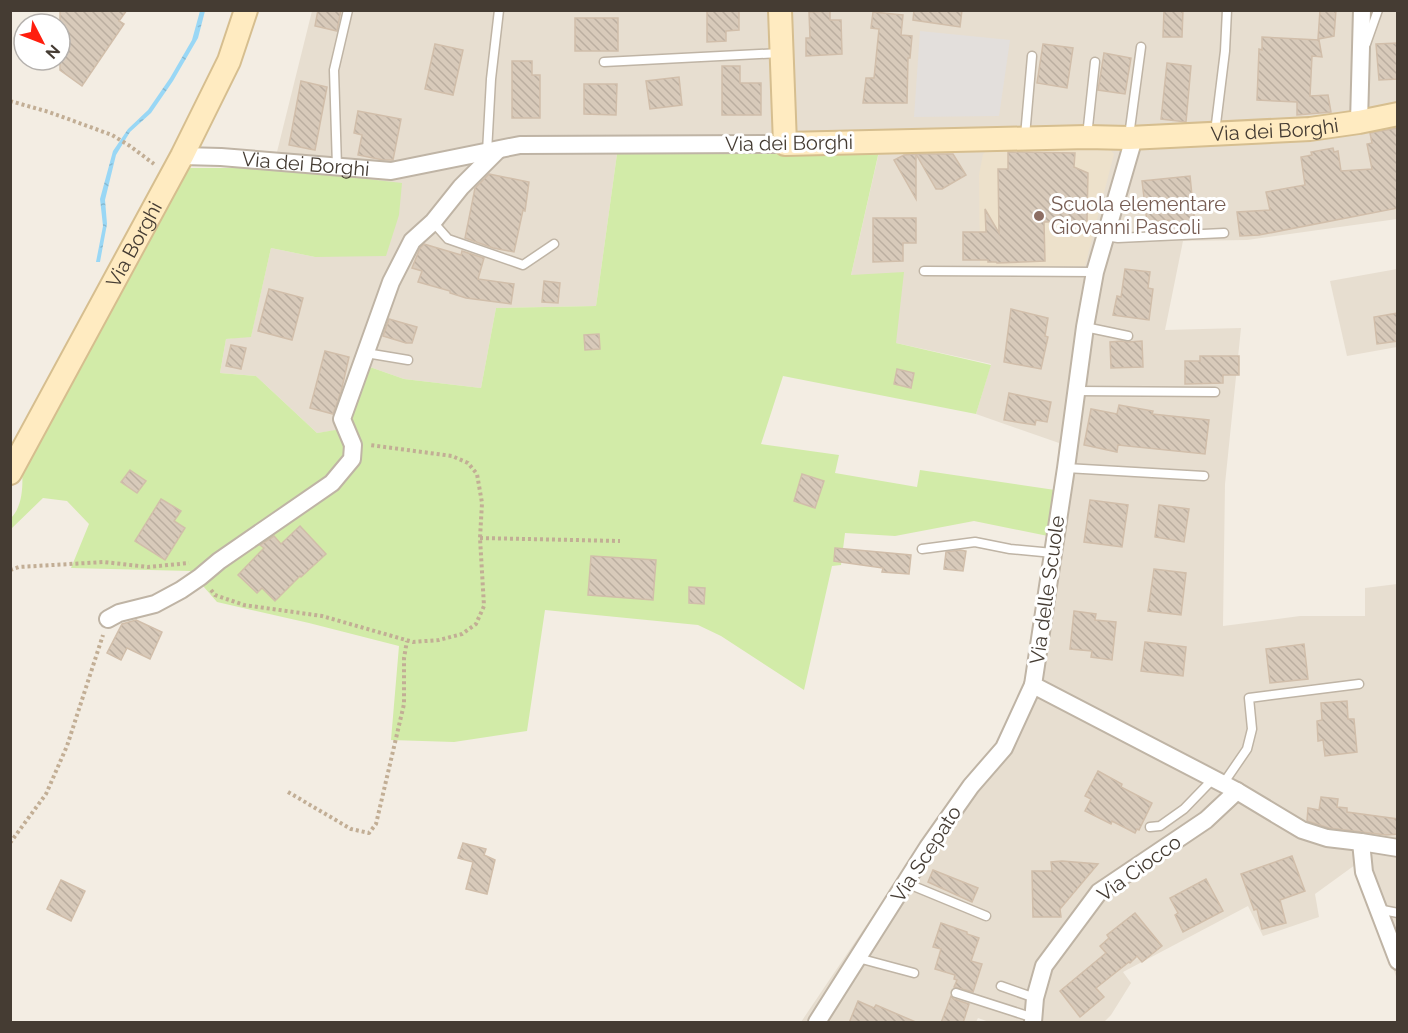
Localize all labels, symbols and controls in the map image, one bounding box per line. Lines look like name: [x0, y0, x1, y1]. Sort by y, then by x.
north arrow: [12, 12, 72, 72]
text: N: [42, 41, 64, 63]
street label: Via dei Borghi: [1210, 113, 1340, 146]
street label: Via dei Borghi: [725, 130, 853, 156]
street label: Via dei Borghi: [241, 147, 371, 181]
place label: Scuola elementare Giovanni Pascoli: [1051, 192, 1226, 239]
street label: Via Borghi: [101, 197, 167, 292]
marker: Scuola elementare Giovanni Pascoli: [1032, 209, 1046, 223]
street label: Via delle Scuole: [1025, 514, 1069, 666]
street label: Via Scepato: [886, 801, 966, 907]
street label: Via Ciocco: [1092, 830, 1186, 906]

